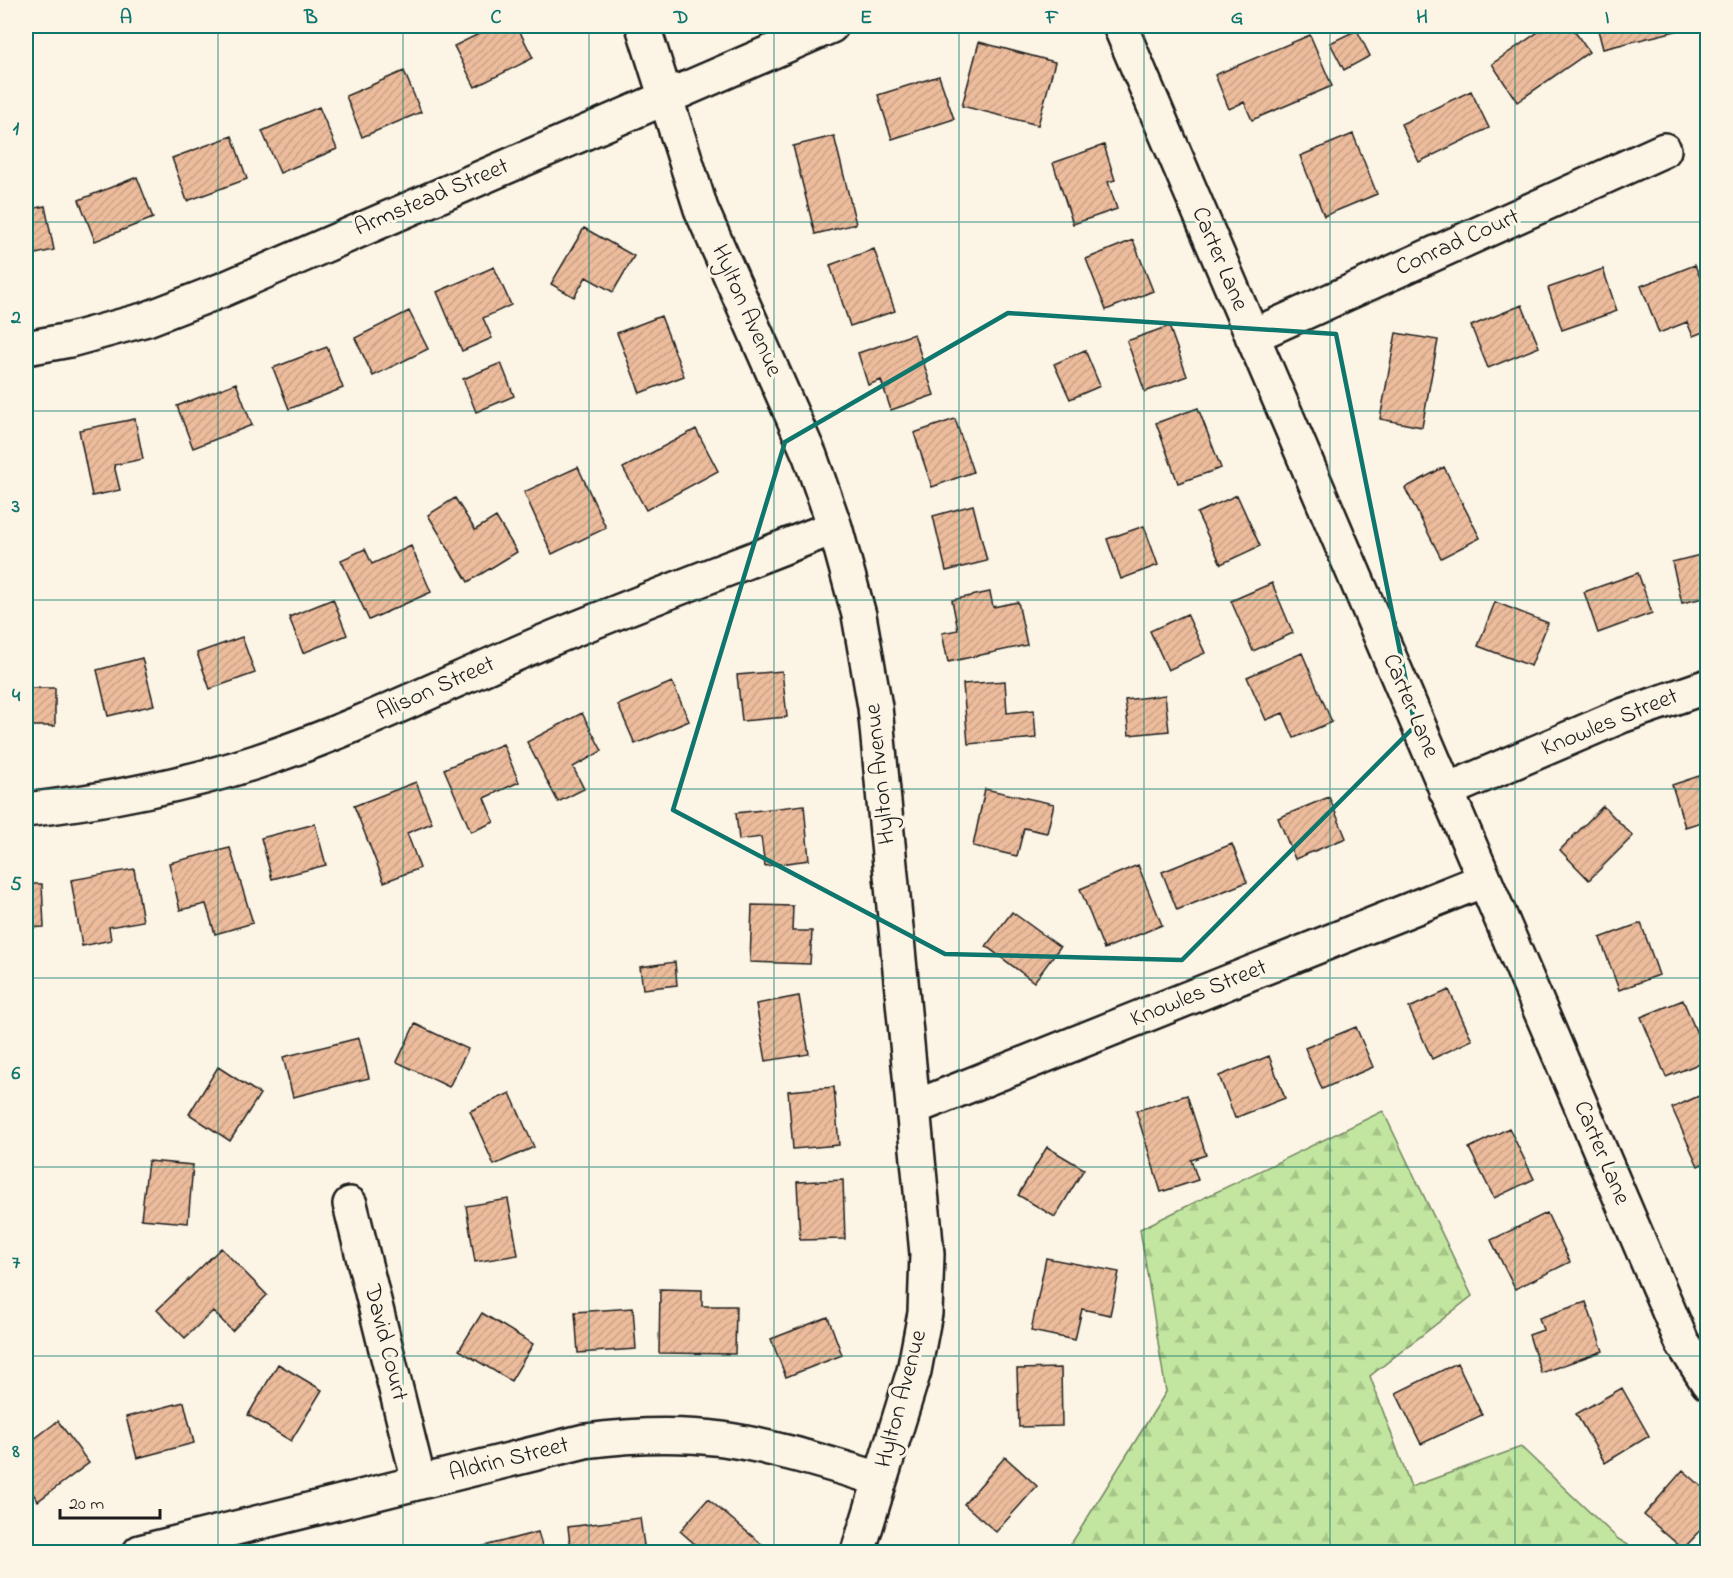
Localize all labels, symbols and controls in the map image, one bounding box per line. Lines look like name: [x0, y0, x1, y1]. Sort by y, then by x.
text: A: [120, 4, 132, 33]
text: B: [303, 4, 318, 33]
text: C: [491, 4, 502, 33]
text: D: [673, 4, 688, 33]
text: E: [860, 4, 872, 33]
text: F: [1045, 4, 1059, 33]
text: G: [1231, 4, 1244, 33]
text: H: [1416, 4, 1428, 33]
text: I: [1605, 4, 1610, 33]
text: 1: [13, 115, 20, 144]
street label: Armstead Street: [349, 150, 515, 246]
street label: Conrad Court: [1390, 200, 1526, 286]
street label: Carter Lane: [1181, 201, 1257, 317]
street label: Hylton Avenue: [700, 239, 791, 383]
text: 2: [10, 304, 21, 333]
text: 3: [11, 493, 20, 522]
street label: Alison Street: [371, 647, 501, 731]
street label: Carter Lane: [1372, 648, 1448, 764]
street label: Knowles Street: [1536, 680, 1684, 766]
text: 4: [12, 682, 21, 711]
street label: Hylton Avenue: [856, 701, 907, 846]
text: 5: [10, 871, 22, 900]
street label: Knowles Street: [1125, 951, 1273, 1037]
text: 6: [12, 1060, 21, 1089]
street label: Carter Lane: [1563, 1095, 1639, 1211]
text: 7: [12, 1249, 21, 1278]
street label: David Court: [353, 1280, 416, 1405]
street label: Hylton Avenue: [867, 1326, 938, 1472]
street label: Aldrin Street: [445, 1428, 573, 1492]
text: 8: [11, 1438, 20, 1467]
scale bar: [60, 1482, 160, 1520]
text: 20 m: [69, 1492, 104, 1518]

